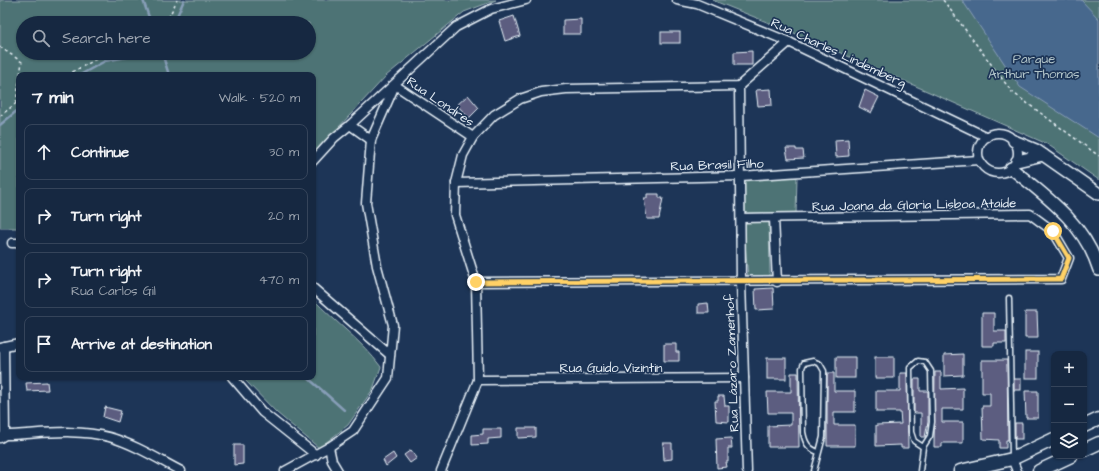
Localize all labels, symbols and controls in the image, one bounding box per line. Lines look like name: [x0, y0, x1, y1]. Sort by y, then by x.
street label: Rua Charles Lindemberg: [768, 14, 909, 93]
search box: [16, 16, 316, 60]
icon: search: [30, 27, 52, 49]
text: Search here: [62, 28, 151, 49]
park label: Parque Arthur Thomas: [988, 50, 1080, 83]
street label: Rua Londres: [403, 73, 478, 131]
text: 7 min: [32, 86, 74, 110]
text: Walk · 520 m: [219, 89, 300, 107]
icon: ahead: [33, 141, 55, 163]
text: Continue: [71, 142, 129, 163]
text: 30 m: [269, 143, 299, 161]
street label: Rua Brasil Filho: [670, 154, 765, 176]
street label: Rua Joana da Gloria Lisboa Ataíde: [812, 194, 1016, 216]
icon: right: [33, 205, 55, 227]
text: Turn right: [71, 206, 142, 227]
text: 20 m: [268, 207, 299, 225]
route start: [1044, 222, 1062, 240]
text: Turn right: [71, 261, 142, 282]
icon: right: [33, 269, 55, 291]
text: 470 m: [259, 271, 299, 289]
route end: [467, 273, 485, 291]
text: Rua Carlos Gil: [71, 282, 156, 300]
street label: Rua Lázaro Zamenhof: [721, 293, 743, 432]
icon: arrive: [33, 333, 55, 355]
text: Arrive at destination: [71, 334, 212, 355]
map controls: [1051, 351, 1087, 459]
button: +: [1051, 351, 1087, 387]
street label: Rua Guido Vizintin: [559, 359, 663, 377]
button: −: [1051, 387, 1087, 423]
button: layers: [1051, 423, 1087, 459]

